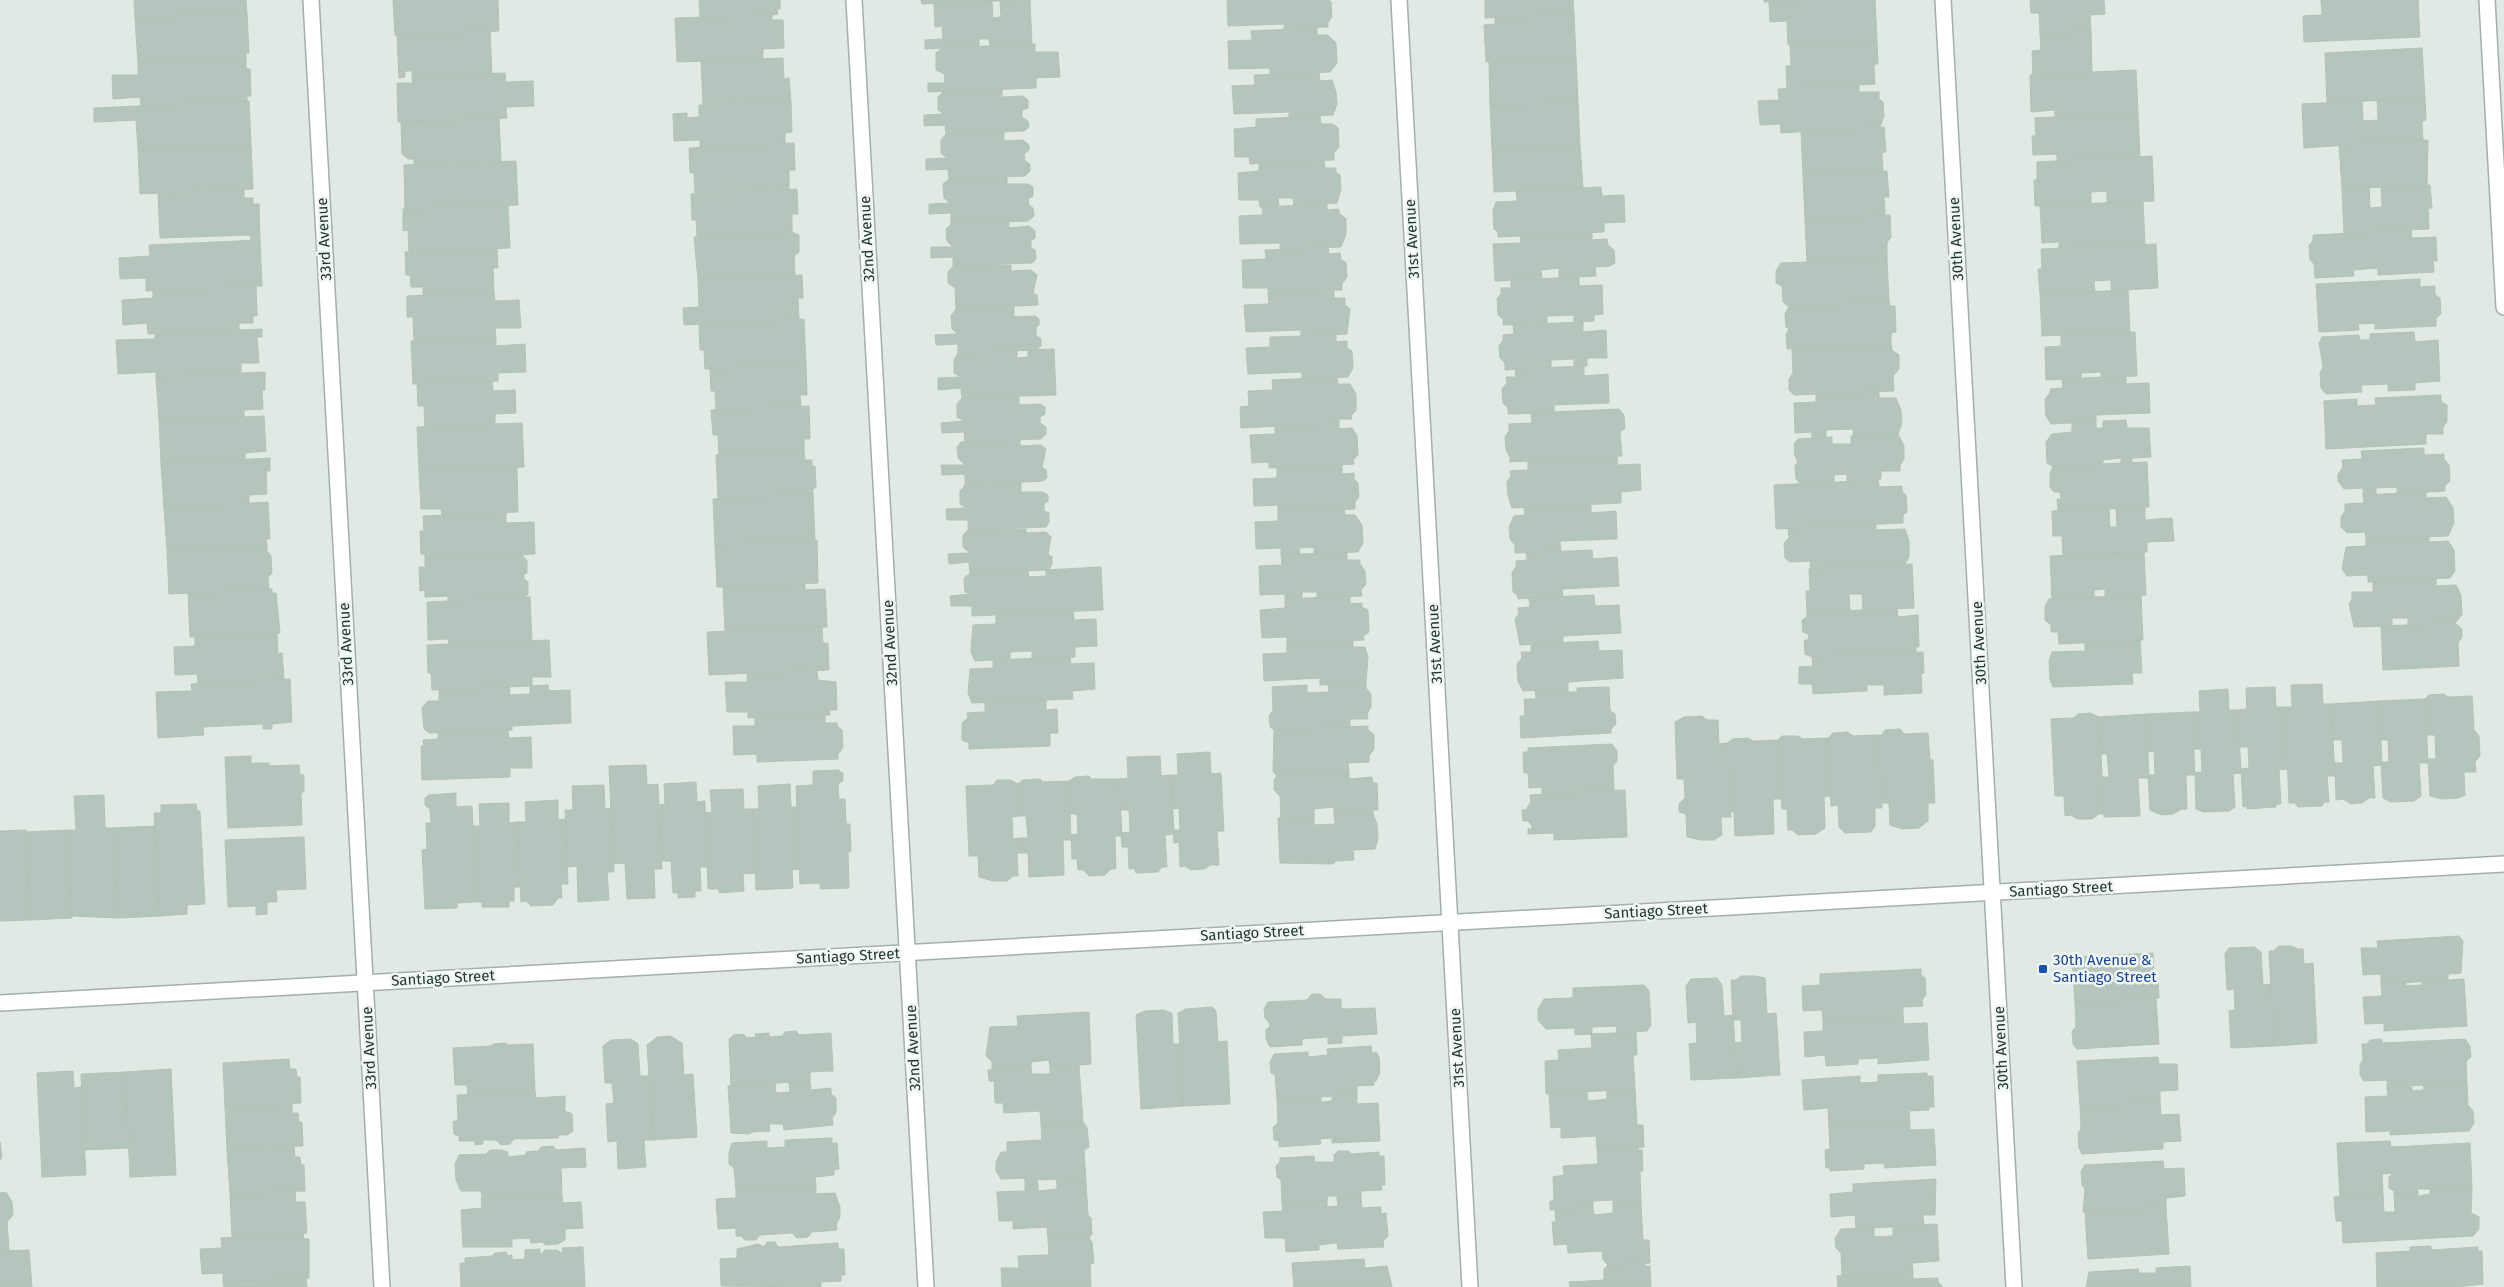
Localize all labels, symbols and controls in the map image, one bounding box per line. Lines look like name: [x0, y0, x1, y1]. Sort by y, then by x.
street label: 32nd Avenue: [856, 195, 878, 283]
street label: 33rd Avenue: [313, 197, 335, 281]
street label: 30th Avenue: [1945, 197, 1967, 281]
street label: 31st Avenue: [1401, 199, 1423, 279]
street label: 32nd Avenue: [879, 599, 901, 687]
street label: 30th Avenue: [1968, 601, 1990, 685]
street label: 33rd Avenue: [335, 602, 357, 686]
street label: 31st Avenue: [1424, 604, 1446, 684]
street label: Santiago Street: [2009, 877, 2114, 901]
street label: Santiago Street: [1604, 899, 1709, 923]
street label: Santiago Street: [1200, 921, 1305, 945]
street label: Santiago Street: [796, 944, 901, 968]
place label: 30th Avenue & Santiago Street: [2053, 951, 2157, 986]
marker: 30th Avenue & Santiago Street: [2037, 963, 2049, 975]
street label: Santiago Street: [391, 966, 496, 990]
street label: 32nd Avenue: [902, 1004, 924, 1092]
street label: 33rd Avenue: [358, 1006, 380, 1090]
street label: 30th Avenue: [1990, 1006, 2012, 1090]
street label: 31st Avenue: [1446, 1008, 1468, 1088]

